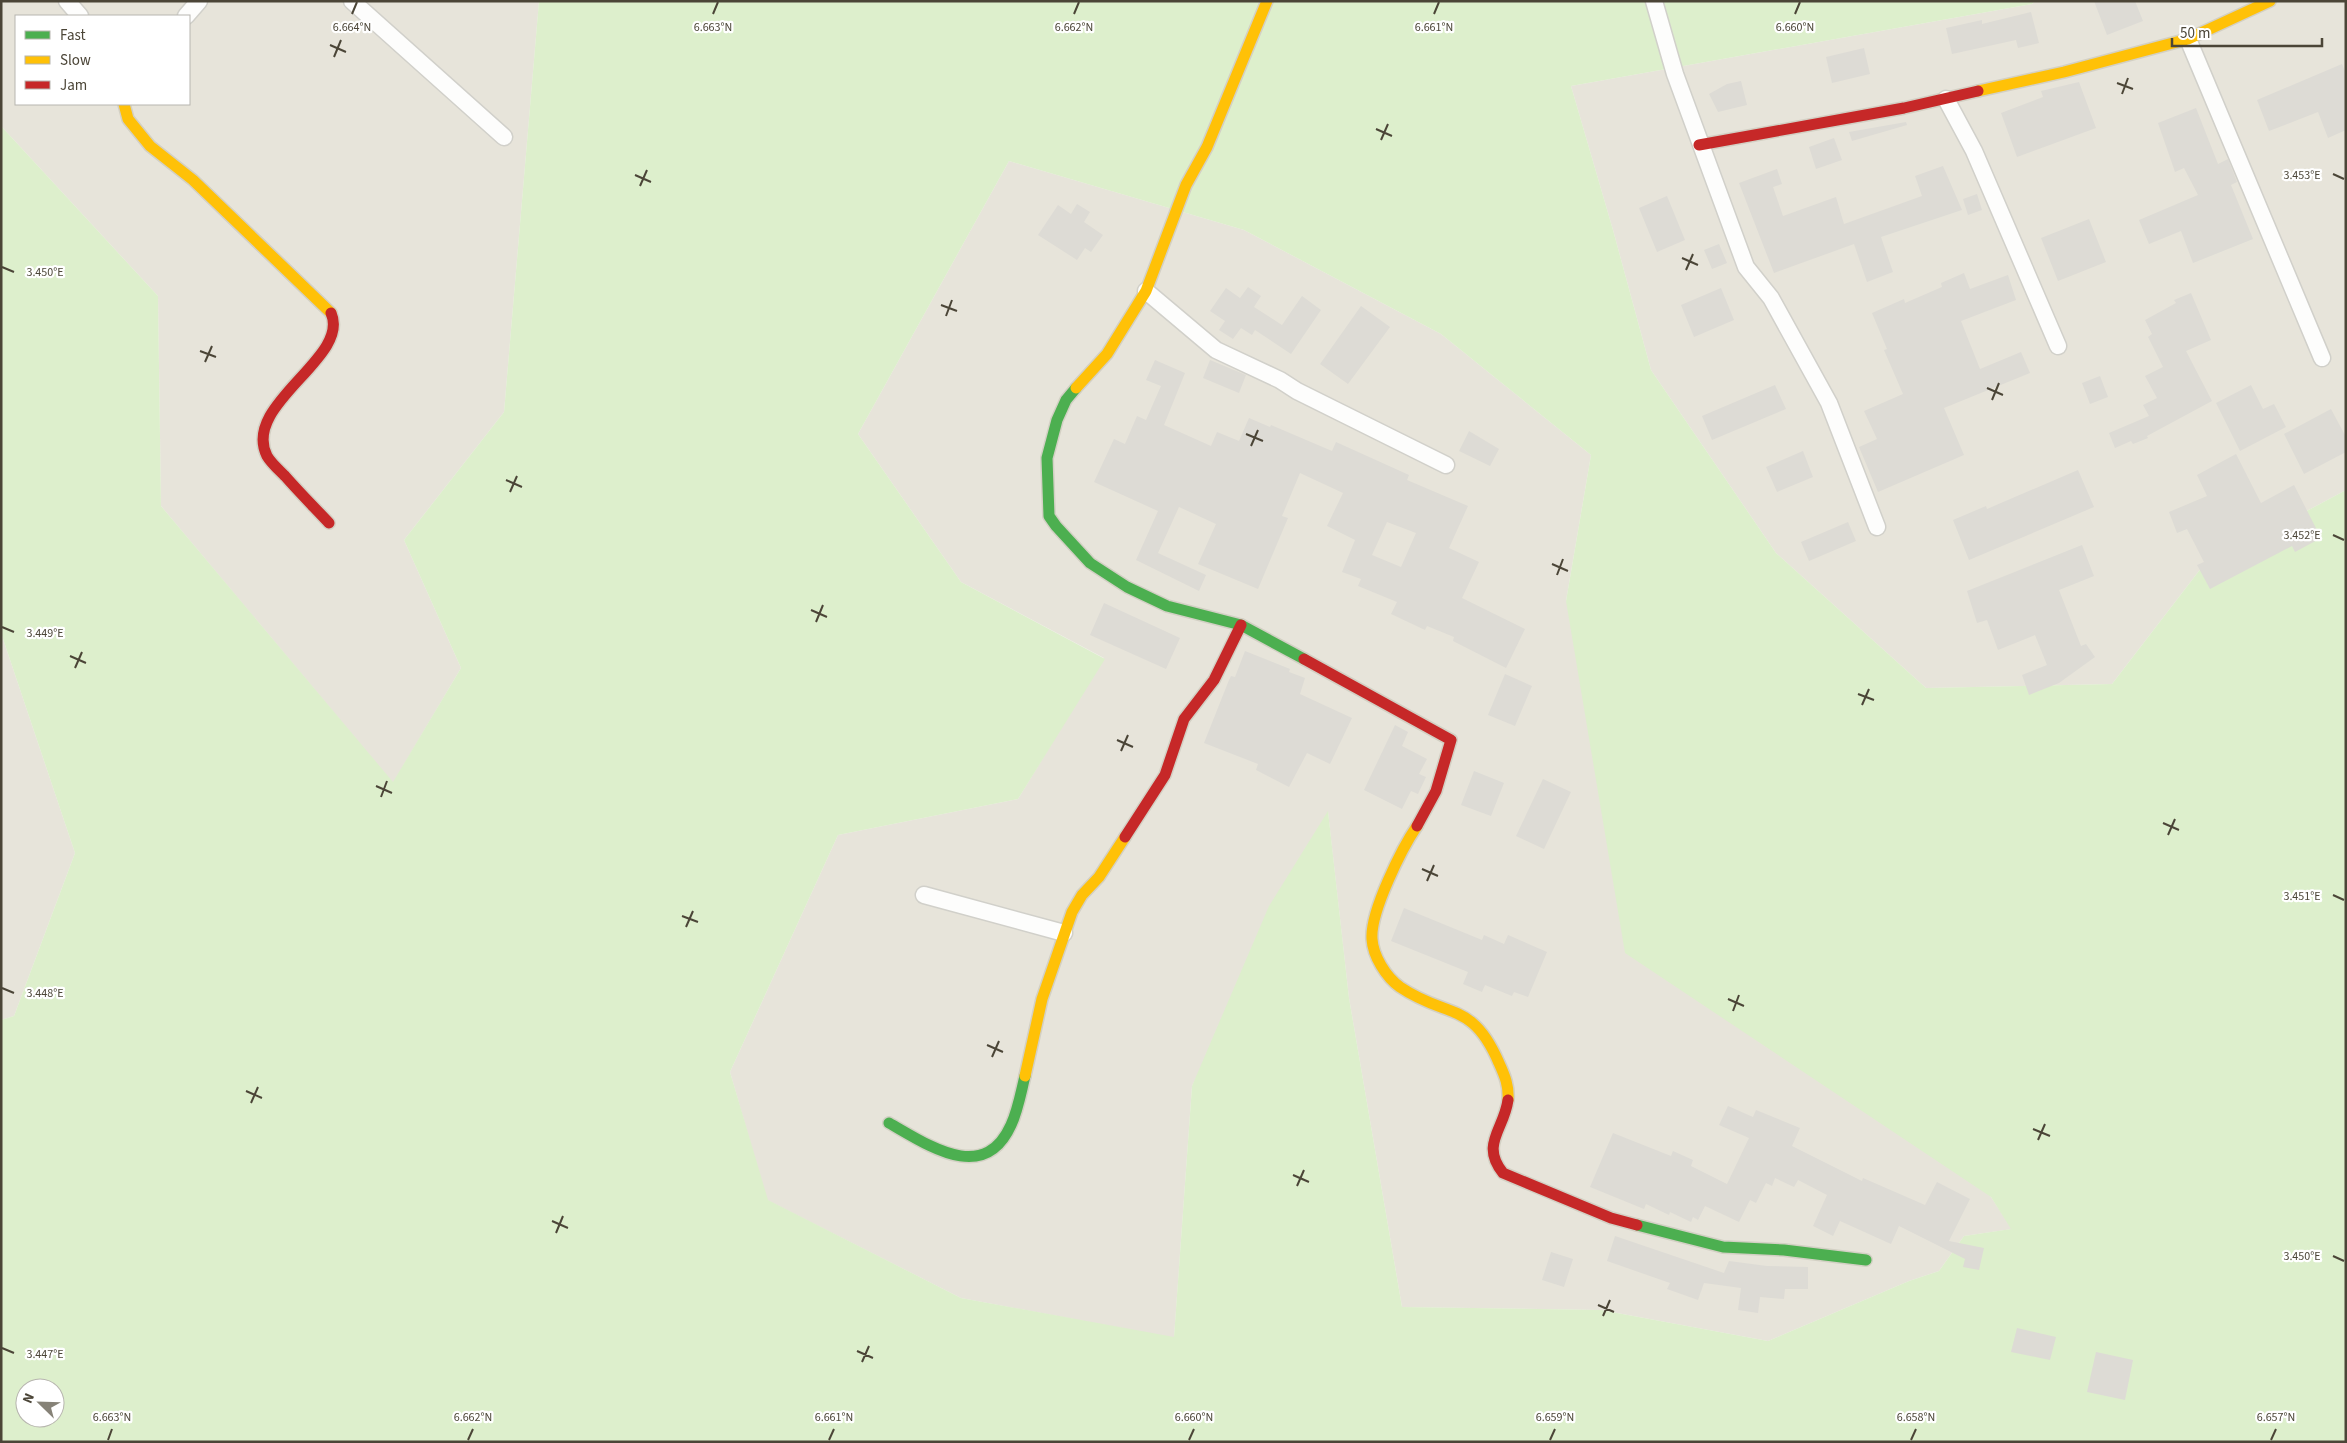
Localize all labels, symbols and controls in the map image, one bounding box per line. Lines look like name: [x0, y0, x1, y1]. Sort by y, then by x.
legend: [15, 15, 190, 105]
scale bar: [2172, 15, 2322, 47]
text: 6.664°N: [333, 19, 371, 36]
text: 6.663°N: [694, 19, 732, 36]
text: 6.662°N: [1055, 19, 1093, 36]
text: 6.661°N: [1415, 19, 1453, 36]
text: 6.660°N: [1776, 19, 1814, 36]
text: 50 m: [2180, 23, 2210, 44]
text: Fast: [60, 25, 86, 46]
text: Slow: [60, 50, 91, 71]
text: Jam: [60, 75, 87, 96]
text: 3.453°E: [2283, 167, 2321, 184]
text: 3.450°E: [26, 264, 64, 281]
text: 3.452°E: [2283, 527, 2321, 544]
text: 3.449°E: [26, 625, 64, 642]
text: 3.451°E: [2283, 888, 2321, 905]
text: 3.448°E: [26, 985, 64, 1002]
text: 3.450°E: [2283, 1248, 2321, 1265]
text: 3.447°E: [26, 1346, 64, 1363]
north arrow: [15, 1378, 65, 1428]
text: N: [18, 1390, 40, 1407]
text: 6.663°N: [93, 1409, 131, 1426]
text: 6.662°N: [454, 1409, 492, 1426]
text: 6.661°N: [815, 1409, 853, 1426]
text: 6.660°N: [1175, 1409, 1213, 1426]
text: 6.659°N: [1536, 1409, 1574, 1426]
text: 6.658°N: [1897, 1409, 1935, 1426]
text: 6.657°N: [2257, 1409, 2295, 1426]

